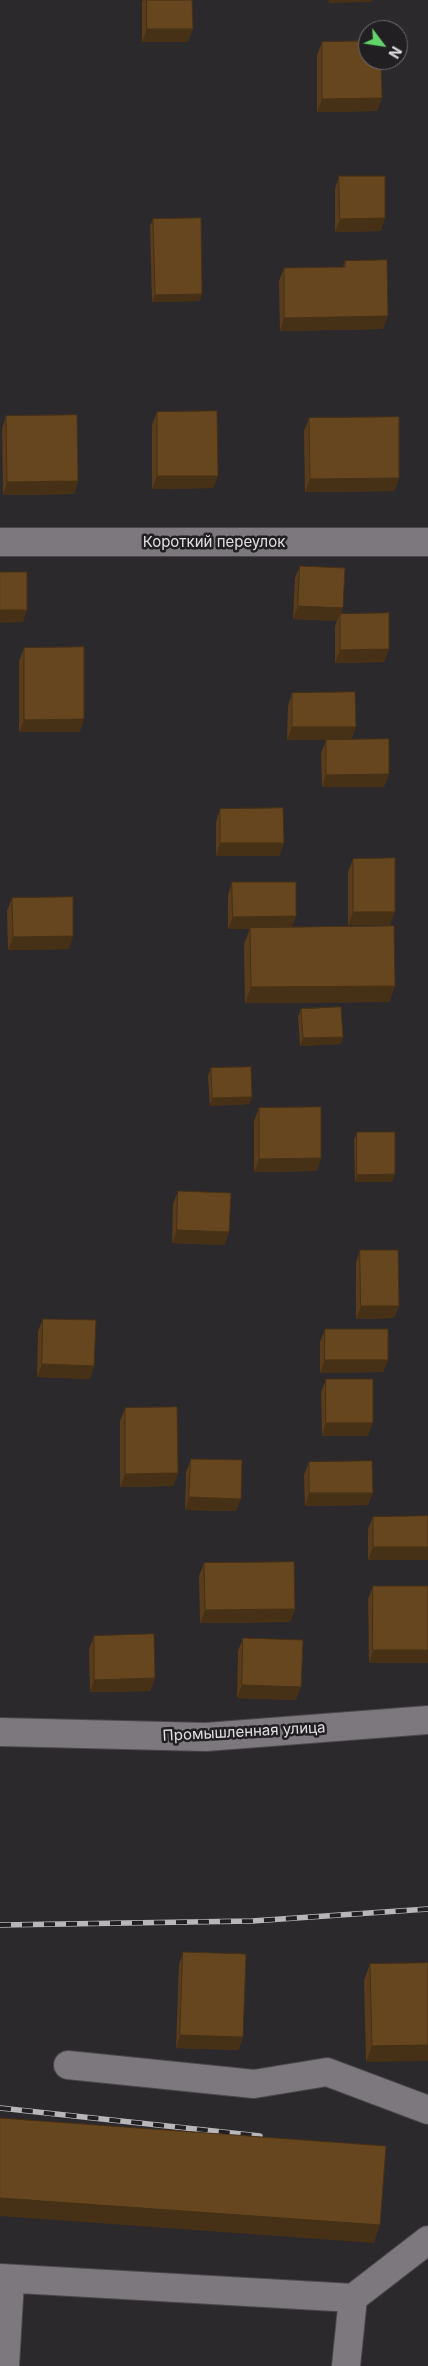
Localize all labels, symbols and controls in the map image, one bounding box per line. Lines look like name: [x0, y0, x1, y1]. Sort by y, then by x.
north arrow: [358, 20, 408, 70]
text: N: [385, 44, 405, 61]
street label: Короткий переулок: [143, 533, 285, 551]
street label: Промышленная улица: [162, 1719, 326, 1745]

